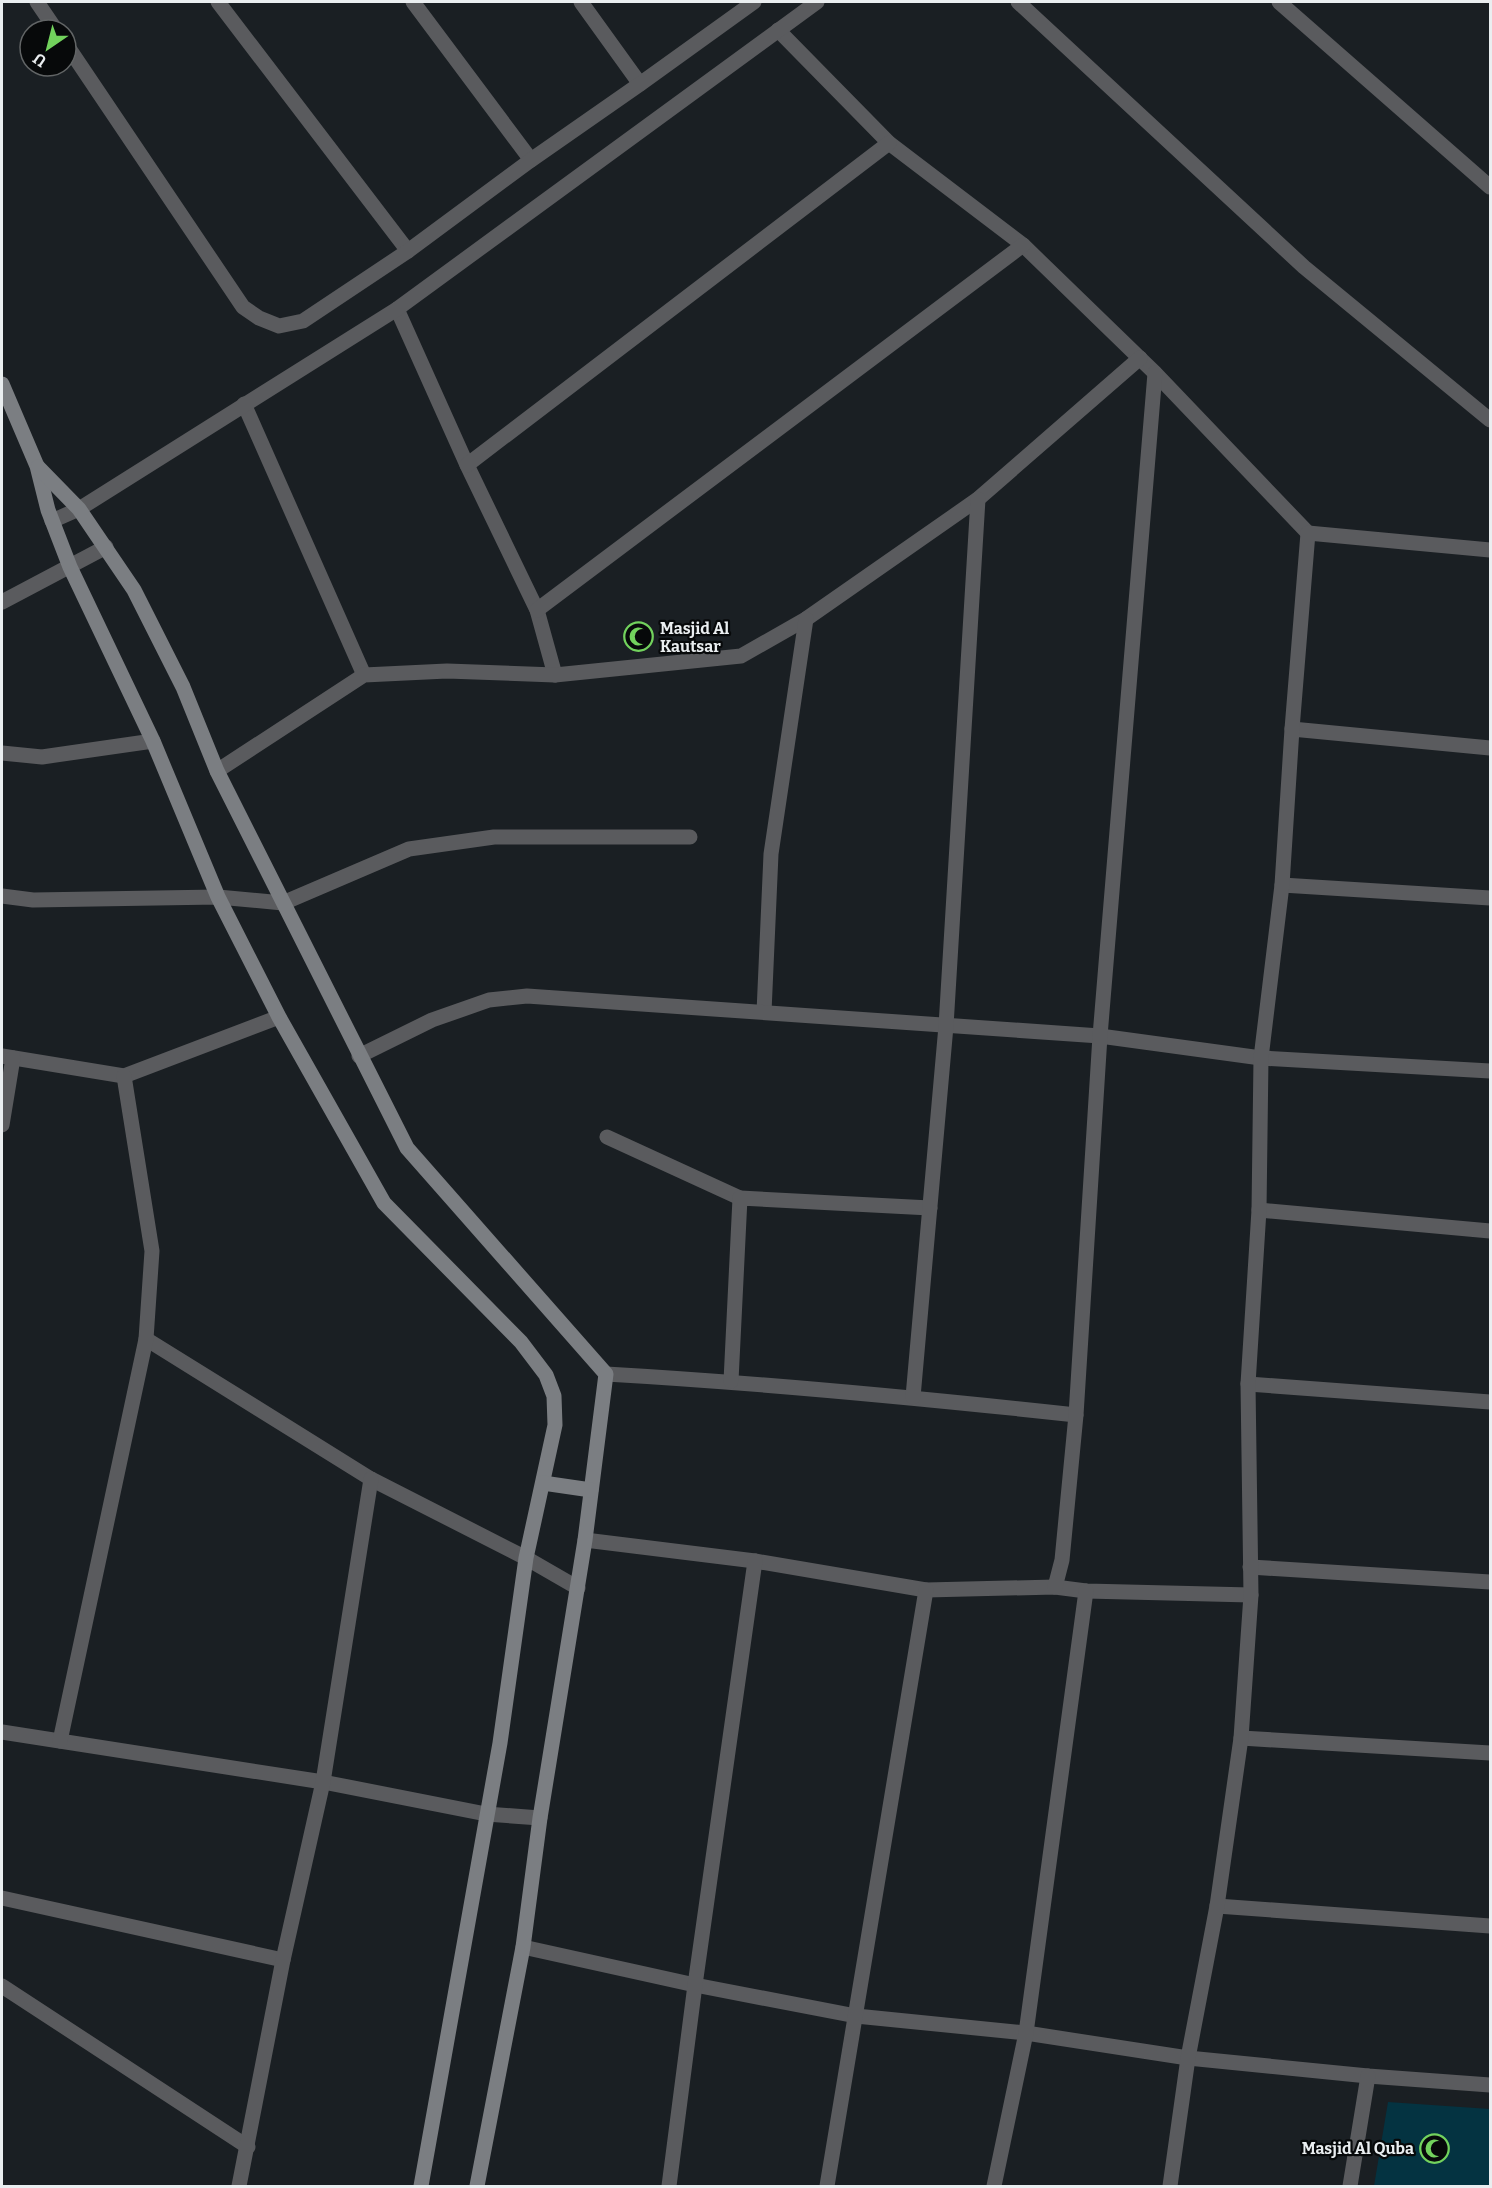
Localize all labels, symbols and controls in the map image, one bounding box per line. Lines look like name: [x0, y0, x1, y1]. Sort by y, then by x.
north arrow: [18, 18, 78, 78]
text: U: [29, 49, 50, 71]
place label: Masjid Al Kautsar: [660, 619, 729, 656]
mosque icon: Masjid Al Kautsar: [623, 621, 655, 653]
mosque icon: Masjid Al Quba: [1419, 2132, 1451, 2164]
place label: Masjid Al Quba: [1302, 2139, 1414, 2158]

